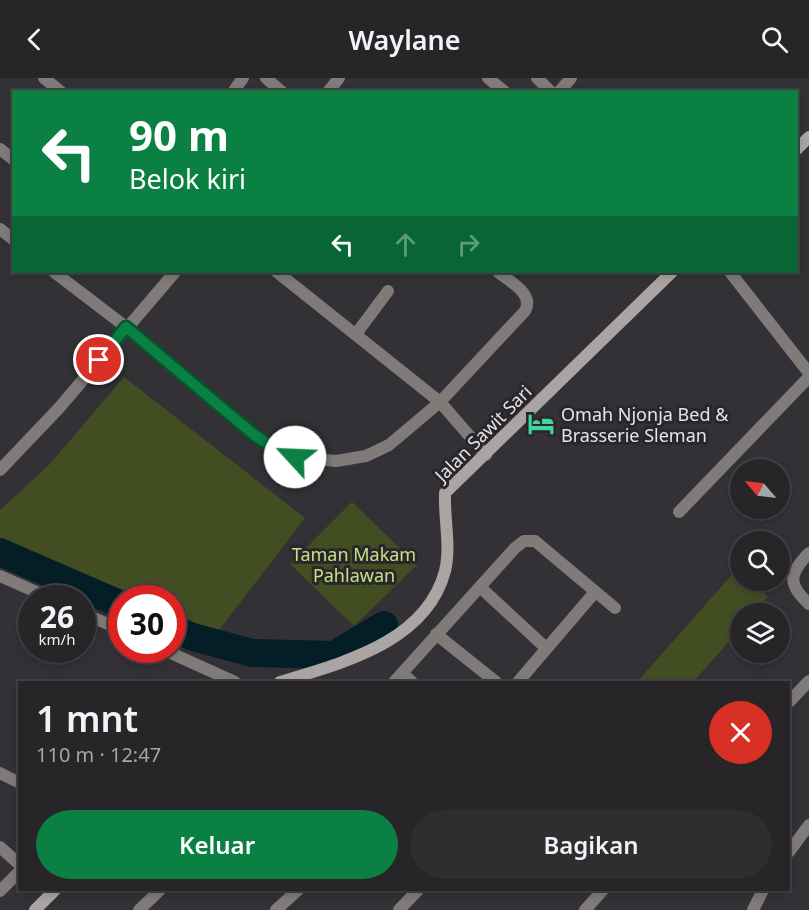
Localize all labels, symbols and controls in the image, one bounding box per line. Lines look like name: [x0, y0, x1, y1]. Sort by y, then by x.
text: Waylane: [348, 21, 461, 58]
icon: back: [18, 23, 51, 56]
icon: search: [758, 23, 791, 56]
text: 90 m: [129, 106, 229, 163]
icon: left: [30, 114, 108, 192]
text: Belok kiri: [129, 160, 246, 197]
icon: left: [326, 228, 359, 261]
icon: ahead: [389, 228, 422, 261]
icon: right: [452, 228, 485, 261]
pin: [73, 334, 124, 385]
icon: arrive: [82, 343, 115, 376]
street label: Jalan Sawit Sari: [428, 379, 537, 488]
place label: Omah Njonja Bed & Brasserie Sleman: [561, 402, 729, 447]
hotel icon: Omah Njonja Bed & Brasserie Sleman: [526, 409, 556, 439]
position arrow: [263, 425, 327, 489]
north arrow: [730, 459, 790, 519]
map controls: [730, 459, 790, 663]
button: search: [730, 531, 790, 591]
park label: Taman Makam Pahlawan: [292, 542, 416, 587]
speed limit sign: 30: [108, 585, 186, 663]
text: 26: [40, 596, 74, 637]
button: layers: [730, 603, 790, 663]
text: km/h: [39, 629, 75, 649]
text: 1 mnt: [36, 694, 138, 743]
button: close: [709, 701, 772, 764]
text: 110 m · 12:47: [36, 741, 161, 768]
button: Keluar: [36, 810, 398, 879]
button: Bagikan: [410, 810, 772, 879]

